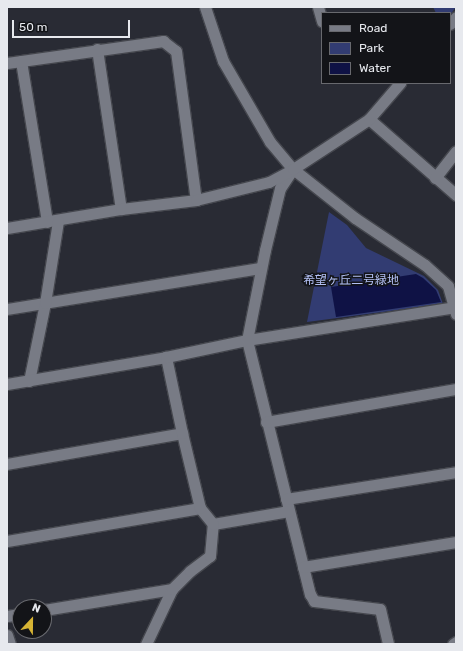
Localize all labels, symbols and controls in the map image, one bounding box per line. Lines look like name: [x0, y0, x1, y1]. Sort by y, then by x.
scale bar: [14, 12, 132, 38]
legend: [321, 12, 451, 84]
text: 50 m: [19, 20, 47, 34]
text: Road: [359, 21, 387, 35]
text: Park: [359, 41, 384, 55]
text: Water: [359, 61, 391, 75]
park label: 希望ヶ丘二号緑地: [303, 274, 399, 288]
north arrow: [12, 599, 52, 639]
text: N: [30, 601, 42, 616]

